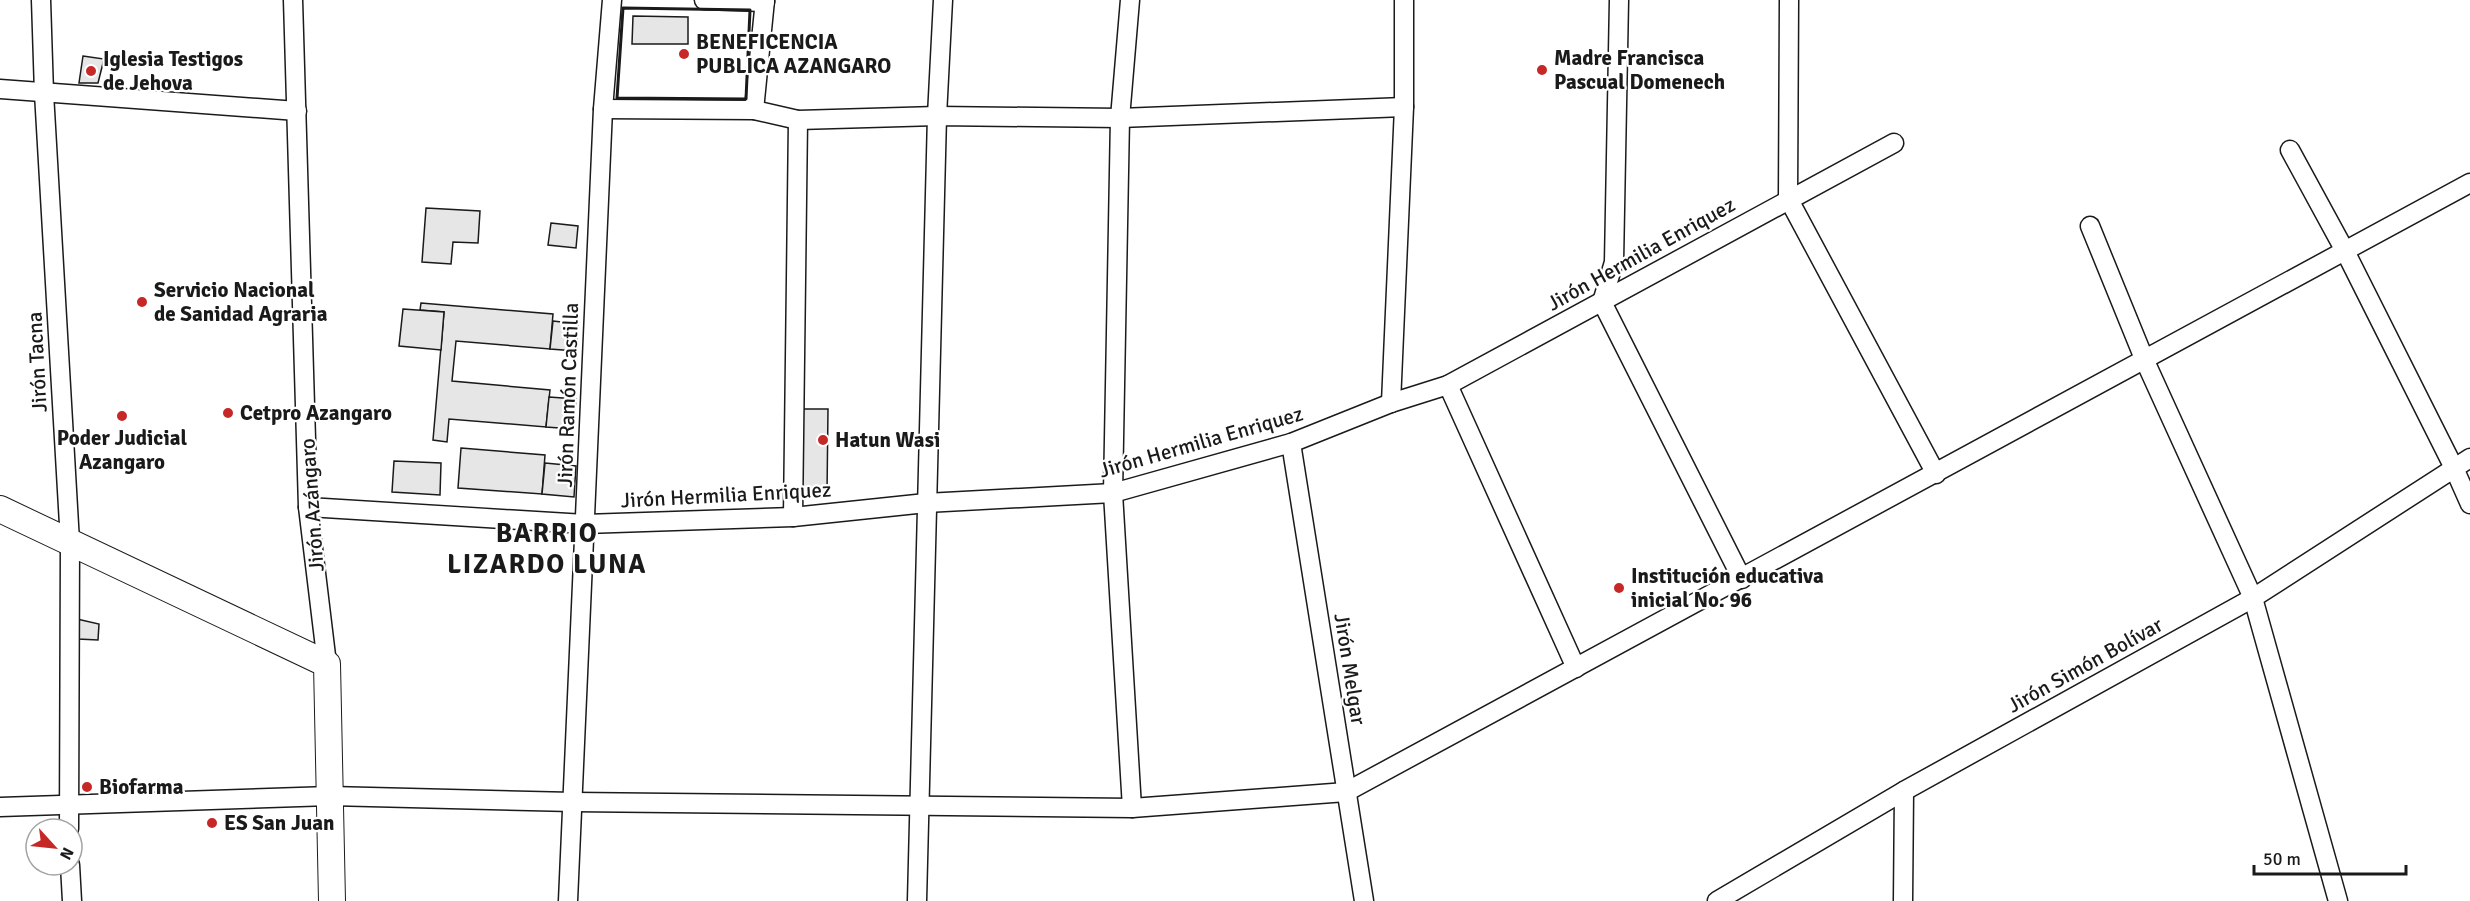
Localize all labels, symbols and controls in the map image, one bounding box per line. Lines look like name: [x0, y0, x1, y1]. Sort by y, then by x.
place label: BENEFICENCIA PUBLICA AZANGARO: [696, 29, 891, 79]
place label: Madre Francisca Pascual Domenech: [1554, 45, 1725, 95]
place label: Iglesia Testigos de Jehova: [103, 46, 243, 96]
marker: BENEFICENCIA PUBLICA AZANGARO: [677, 47, 691, 61]
marker: Madre Francisca Pascual Domenech: [1535, 63, 1549, 77]
marker: Iglesia Testigos de Jehova: [84, 64, 98, 78]
street label: Jirón Hermilia Enriquez: [1542, 192, 1740, 316]
place label: Servicio Nacional de Sanidad Agraria: [154, 277, 328, 327]
marker: Servicio Nacional de Sanidad Agraria: [135, 295, 149, 309]
street label: Jirón Ramón Castilla: [552, 302, 584, 488]
street label: Jirón Tacna: [21, 311, 53, 413]
place label: Cetpro Azangaro: [240, 400, 392, 426]
street label: Jirón Hermilia Enriquez: [1096, 400, 1306, 484]
marker: Cetpro Azangaro: [221, 406, 235, 420]
marker: Poder Judicial Azangaro: [115, 409, 129, 423]
place label: Poder Judicial Azangaro: [57, 425, 188, 475]
place label: Hatun Wasi: [835, 427, 940, 453]
marker: Hatun Wasi: [816, 433, 830, 447]
street label: Jirón Azángaro: [294, 437, 330, 573]
street label: Jirón Hermilia Enriquez: [620, 477, 832, 513]
district label: BARRIO LIZARDO LUNA: [447, 517, 647, 581]
place label: Institución educativa inicial No. 96: [1631, 563, 1824, 613]
marker: Institución educativa inicial No. 96: [1612, 581, 1626, 595]
street label: Jirón Melgar: [1328, 611, 1372, 727]
street label: Jirón Simón Bolívar: [2003, 611, 2167, 718]
place label: Biofarma: [99, 774, 184, 800]
marker: Biofarma: [80, 780, 94, 794]
place label: ES San Juan: [224, 810, 335, 836]
marker: ES San Juan: [205, 816, 219, 830]
north arrow: [24, 817, 84, 877]
scale bar: [2254, 838, 2406, 876]
text: N: [55, 844, 78, 863]
text: 50 m: [2263, 848, 2301, 870]

